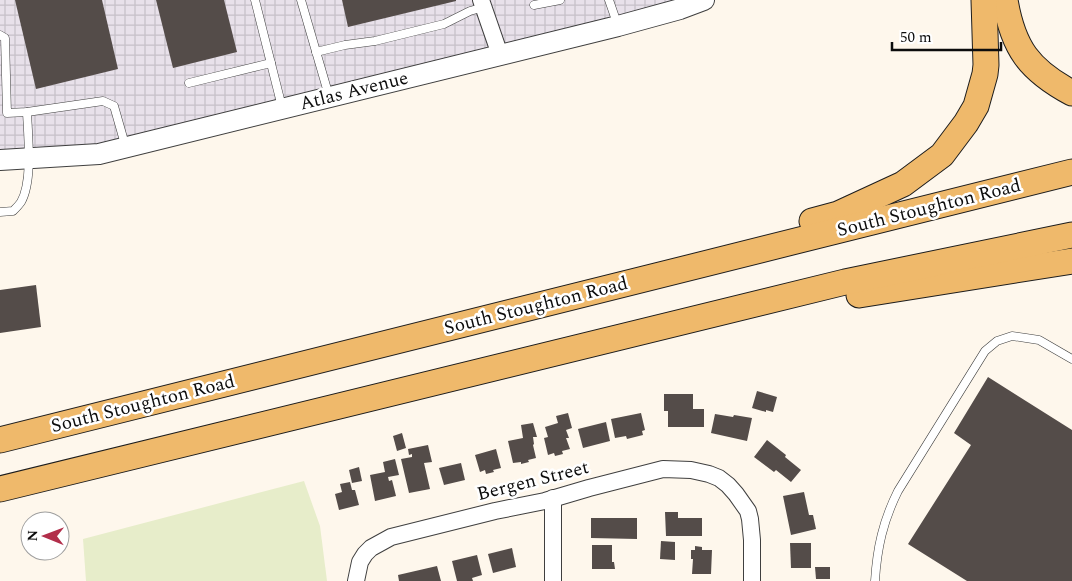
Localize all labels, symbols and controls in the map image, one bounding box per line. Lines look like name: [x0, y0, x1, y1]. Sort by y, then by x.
scale bar: [892, 20, 1001, 52]
text: 50 m: [900, 26, 932, 49]
street label: Atlas Avenue: [297, 64, 411, 118]
street label: South Stoughton Road: [834, 171, 1024, 245]
street label: South Stoughton Road: [441, 269, 631, 343]
street label: South Stoughton Road: [48, 367, 238, 441]
street label: Bergen Street: [474, 453, 592, 509]
north arrow: [20, 511, 70, 561]
text: N: [22, 530, 43, 542]

